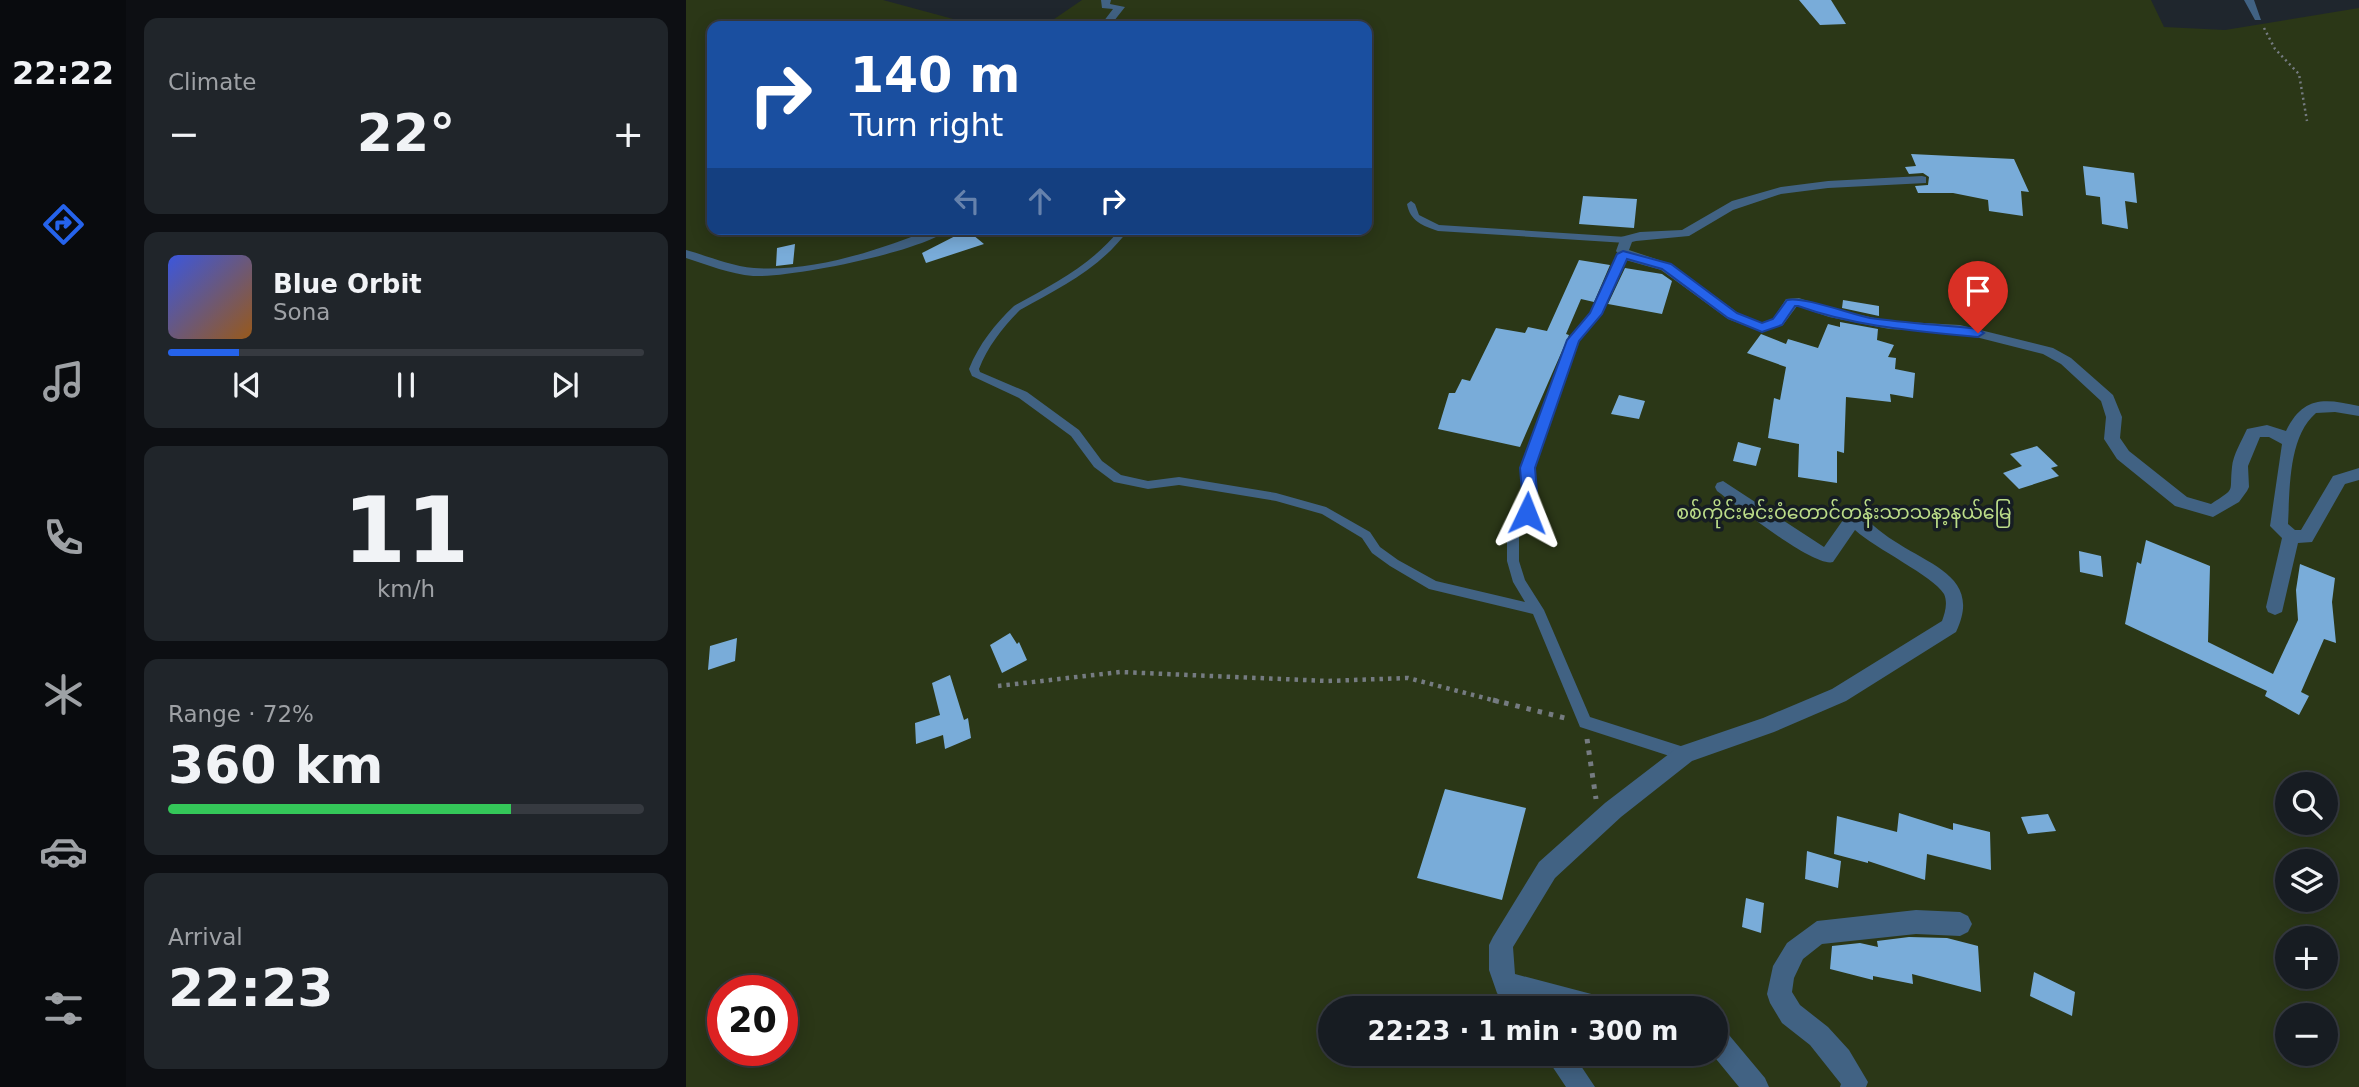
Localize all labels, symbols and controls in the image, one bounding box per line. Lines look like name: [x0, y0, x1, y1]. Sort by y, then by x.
text: 140 m: [850, 47, 1020, 104]
icon: right: [735, 49, 826, 140]
text: 22:22: [12, 54, 114, 92]
text: Climate: [168, 69, 257, 95]
text: 22°: [357, 103, 455, 163]
text: Turn right: [850, 106, 1003, 144]
text: −: [168, 112, 200, 156]
text: +: [612, 112, 644, 156]
icon: left: [948, 182, 986, 220]
icon: ahead: [1021, 182, 1059, 220]
icon: right: [1094, 182, 1132, 220]
icon: directions: [39, 200, 88, 249]
pin: [1948, 261, 2008, 333]
text: Blue Orbit: [273, 269, 422, 299]
icon: arrive: [1959, 272, 1997, 310]
text: Sona: [273, 299, 330, 325]
icon: music: [39, 357, 88, 406]
icon: previous: [228, 366, 266, 404]
icon: pause: [387, 366, 425, 404]
icon: next: [546, 366, 584, 404]
position arrow: [1490, 476, 1564, 550]
text: 11: [343, 478, 469, 583]
park label: စစ်ကိုင်းမင်းဝံတောင်တန်းသာသနာ့နယ်မြေ: [1676, 498, 2012, 529]
icon: phone: [39, 513, 88, 562]
text: km/h: [377, 576, 435, 602]
icon: climate: [39, 670, 88, 719]
text: Range · 72%: [168, 701, 314, 727]
text: 360 km: [168, 735, 383, 795]
map controls: [2275, 772, 2338, 1066]
button: search: [2275, 772, 2338, 835]
icon: car: [39, 827, 88, 876]
button: layers: [2275, 849, 2338, 912]
text: Arrival: [168, 924, 243, 950]
button: +: [2275, 926, 2338, 989]
text: 22:23: [168, 958, 334, 1018]
speed limit sign: 20: [707, 975, 798, 1066]
icon: filters: [39, 984, 88, 1033]
button: −: [2275, 1003, 2338, 1066]
text: 22:23 · 1 min · 300 m: [1368, 1016, 1678, 1046]

